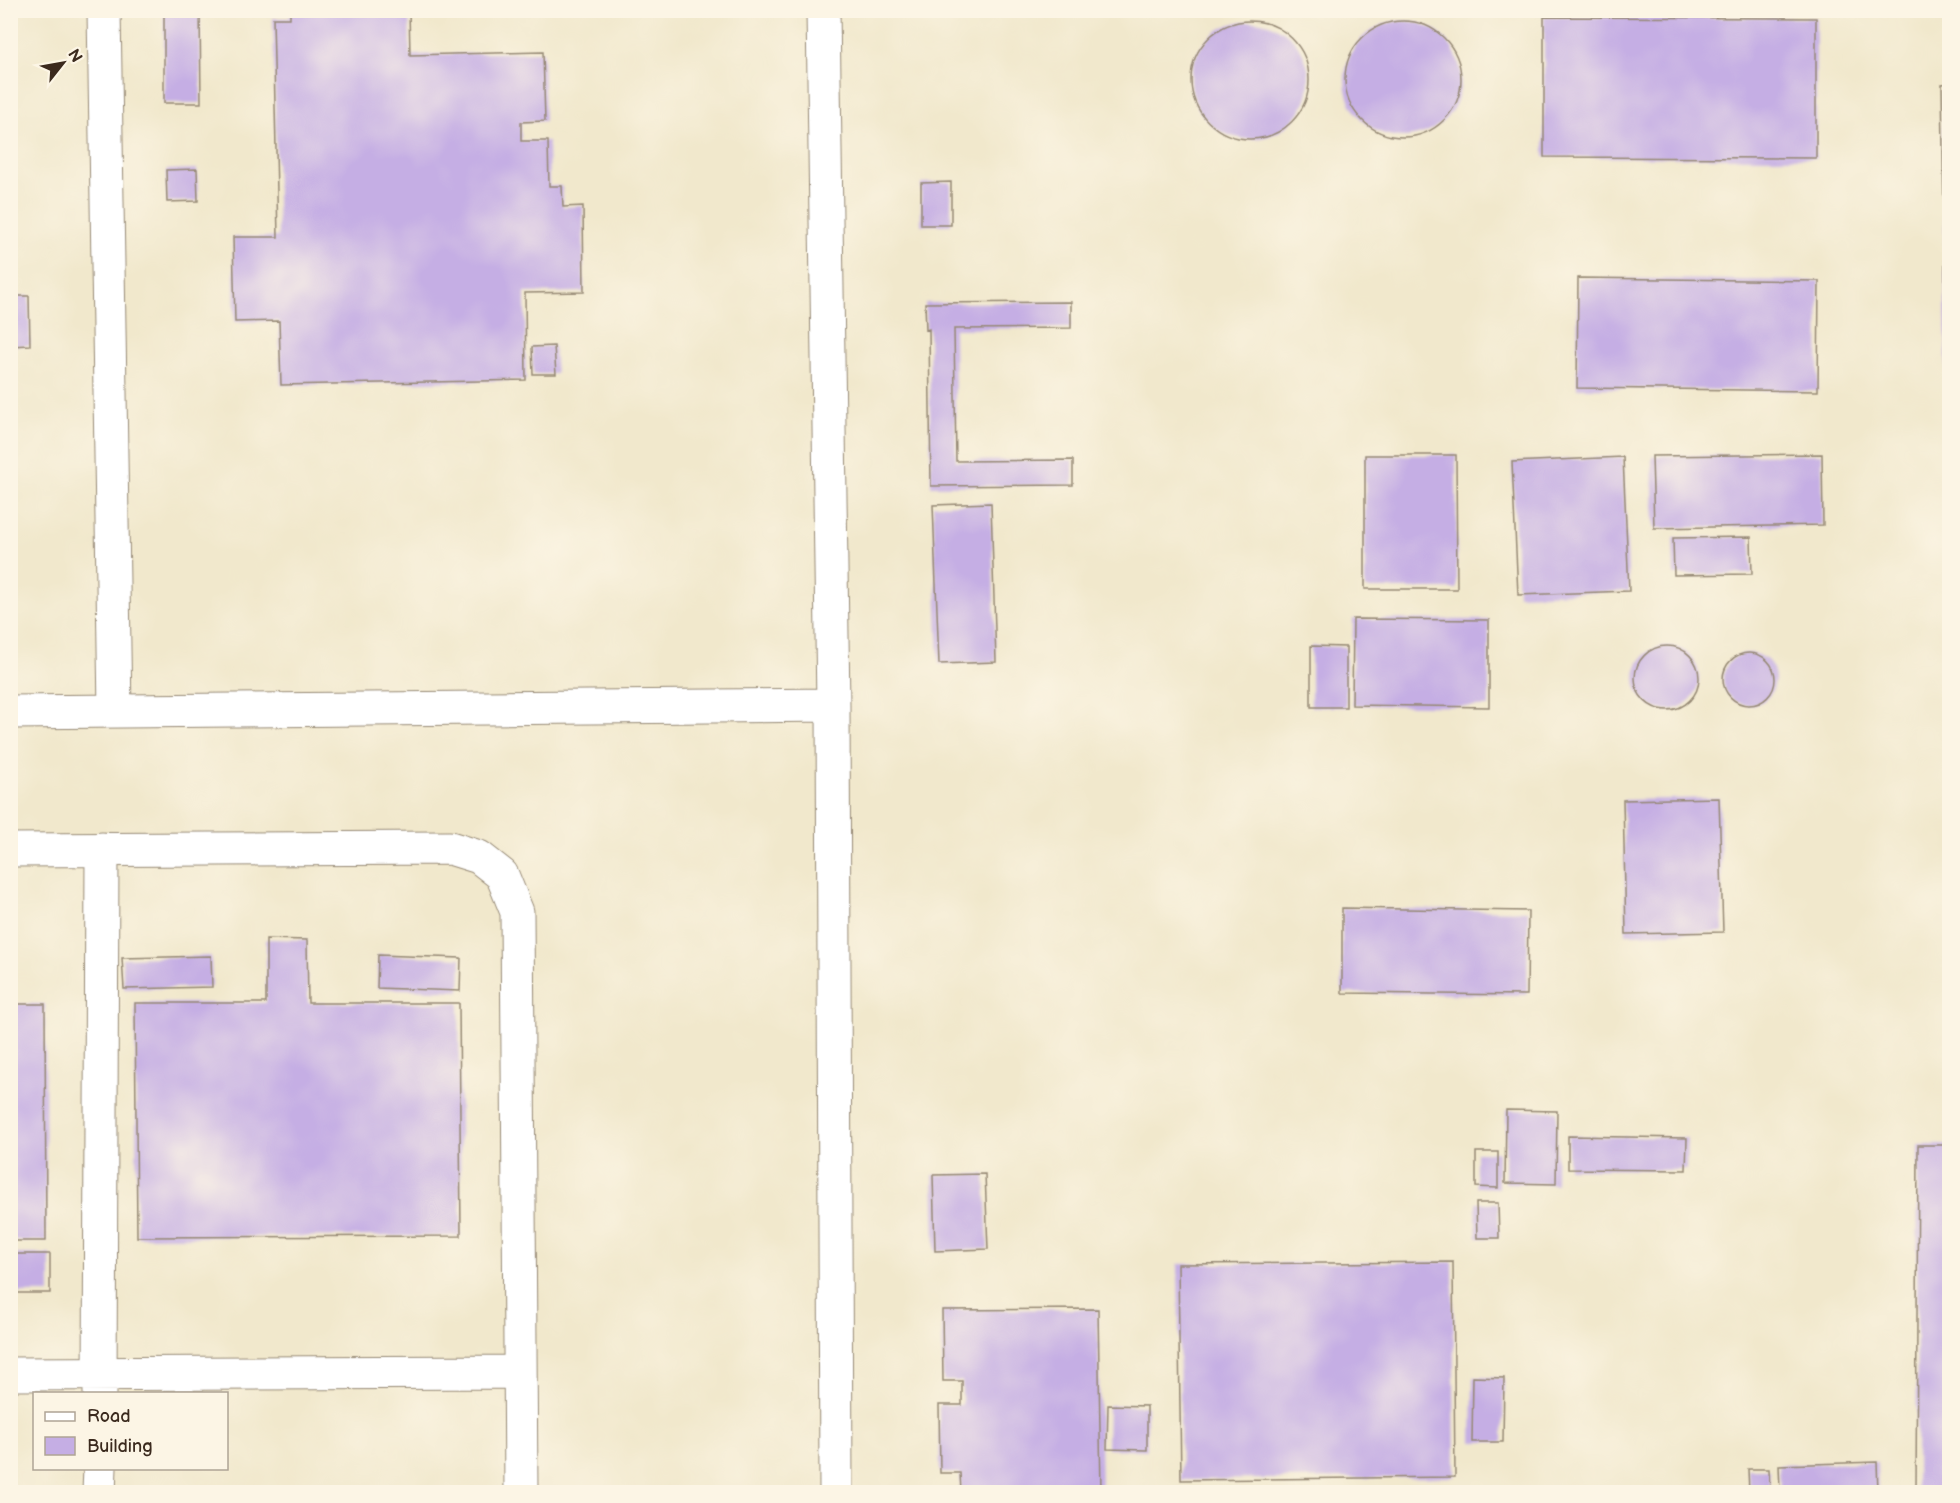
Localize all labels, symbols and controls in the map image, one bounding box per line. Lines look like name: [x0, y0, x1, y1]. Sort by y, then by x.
north arrow: [33, 33, 93, 93]
text: N: [63, 46, 86, 66]
legend: [33, 1392, 228, 1470]
text: Road: [87, 1406, 131, 1427]
text: Building: [87, 1436, 153, 1457]

